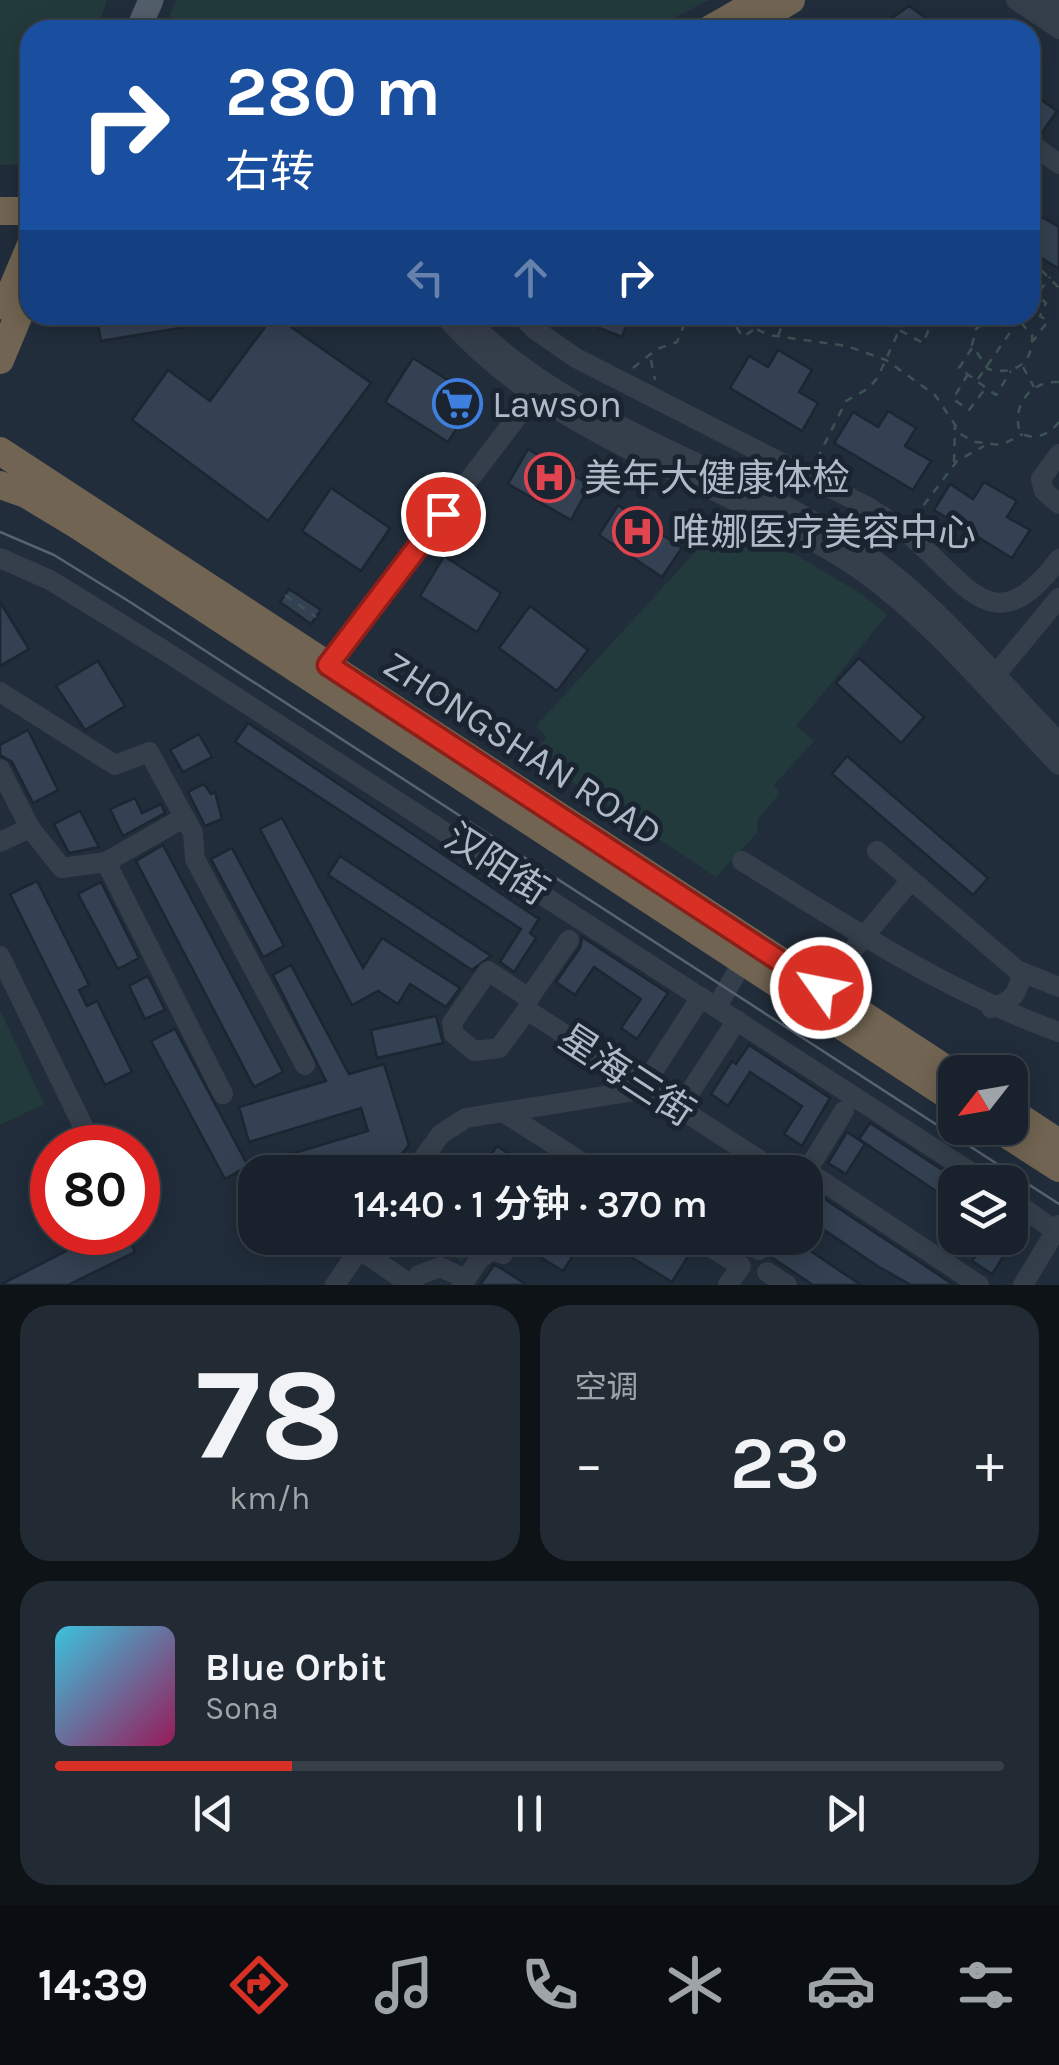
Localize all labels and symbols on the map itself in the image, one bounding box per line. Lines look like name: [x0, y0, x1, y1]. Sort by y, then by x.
supermarket icon: Lawson: [431, 378, 483, 430]
place label: Lawson: [492, 382, 622, 427]
hospital icon: 美年大健康体检: [523, 452, 575, 504]
place label: 美年大健康体检: [584, 456, 850, 501]
pin: [401, 472, 486, 557]
hospital icon: 唯娜医疗美容中心: [611, 506, 663, 558]
place label: 唯娜医疗美容中心: [672, 510, 976, 555]
street label: ZHONGSHAN ROAD: [375, 642, 670, 855]
street label: 汉阳街: [437, 815, 557, 914]
position arrow: [769, 936, 873, 1040]
street label: 星海三街: [551, 1015, 703, 1136]
north arrow: [938, 1055, 1028, 1145]
speed limit sign: 80: [30, 1125, 160, 1255]

